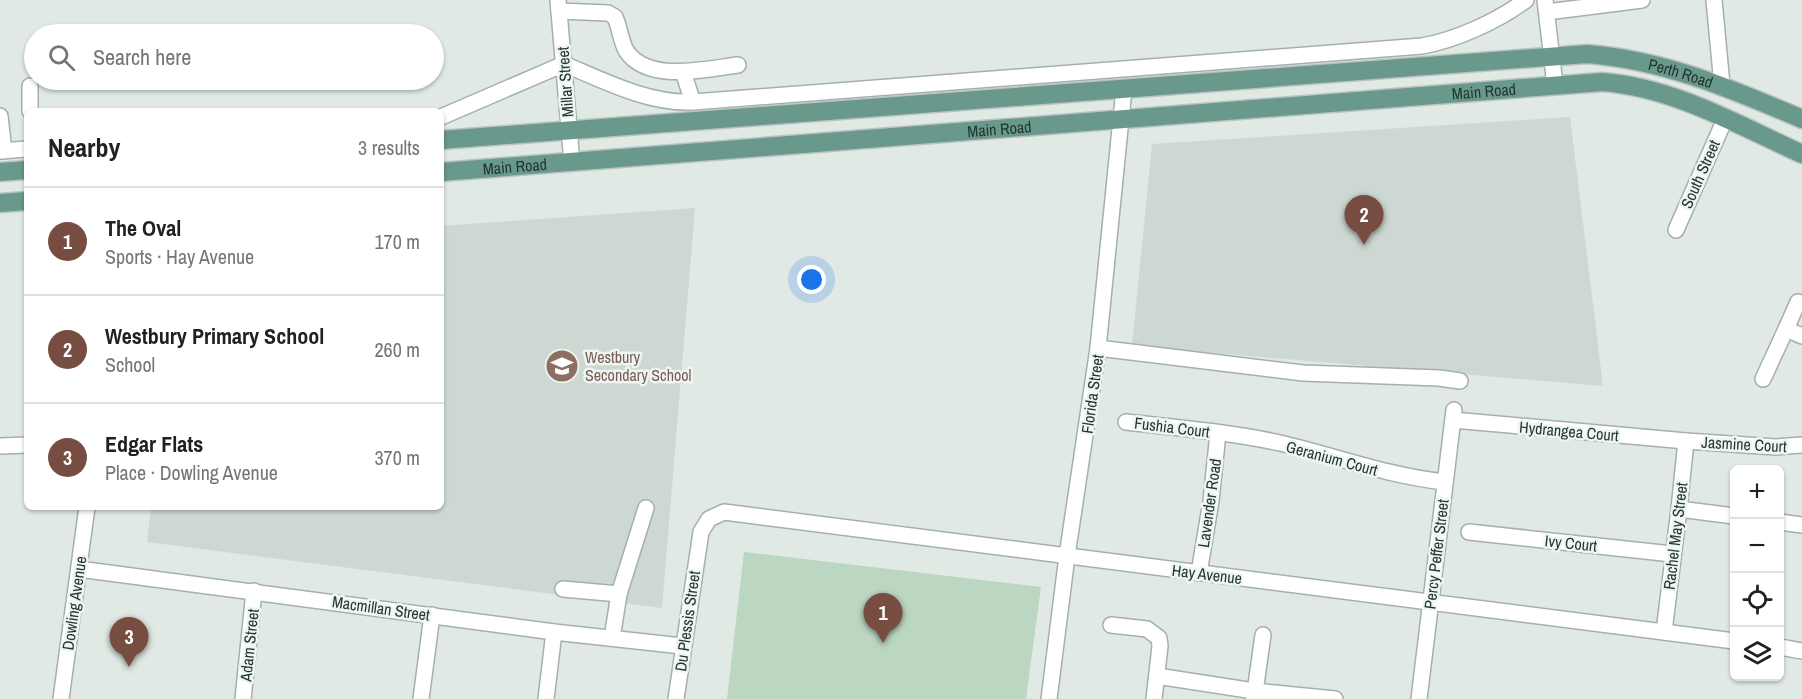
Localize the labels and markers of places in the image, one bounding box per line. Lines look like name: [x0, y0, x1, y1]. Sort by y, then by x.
pin: 2: [1344, 196, 1384, 245]
place label: Westbury Secondary School: [585, 346, 692, 386]
school or university icon: Westbury Secondary School: [544, 348, 580, 384]
pin: 1: [864, 594, 902, 643]
pin: 3: [110, 618, 148, 667]

